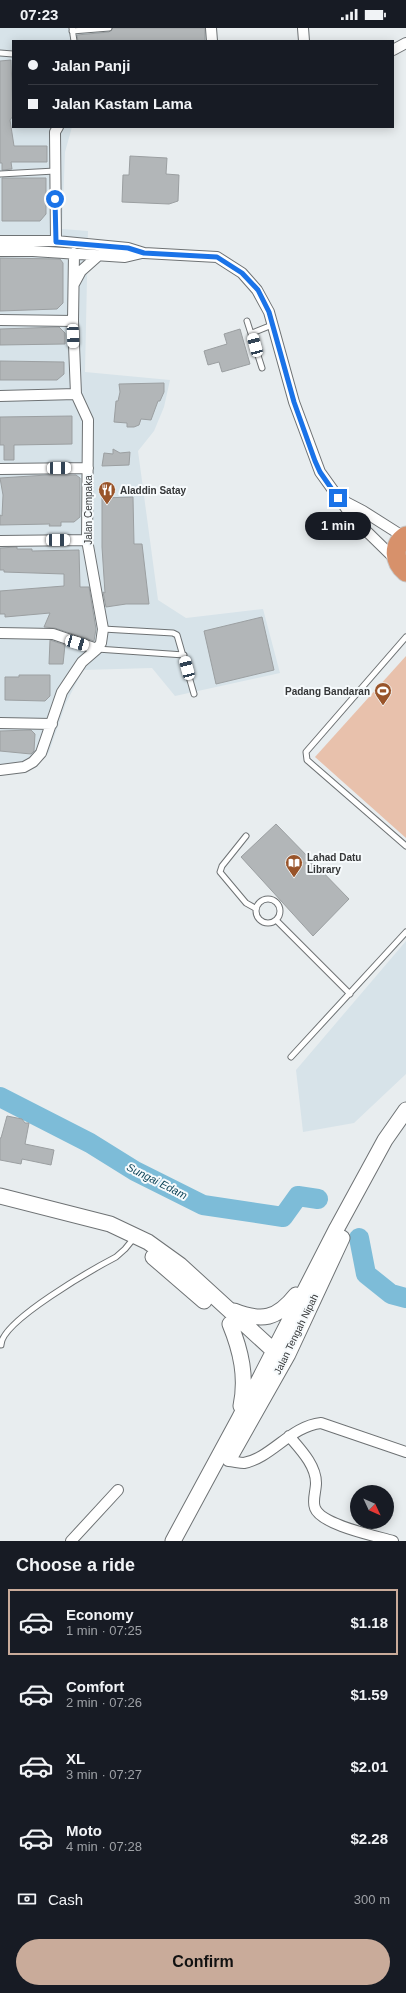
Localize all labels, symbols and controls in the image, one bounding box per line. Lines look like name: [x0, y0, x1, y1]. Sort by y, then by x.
text: 07:23: [20, 6, 58, 23]
text: Jalan Panji: [52, 57, 130, 74]
text: Jalan Kastam Lama: [52, 95, 192, 112]
route start: [46, 190, 64, 208]
car: [67, 324, 79, 348]
car: [246, 332, 264, 358]
car: [47, 462, 71, 474]
street label: Jalan Cempaka: [83, 475, 94, 545]
restaurant icon: Aladdin Satay: [97, 480, 117, 505]
place label: Aladdin Satay: [120, 485, 187, 496]
route end: [329, 489, 347, 507]
callout: 1 min: [305, 512, 371, 540]
text: 1 min: [321, 518, 355, 533]
car: [46, 534, 70, 546]
car: [64, 634, 90, 652]
car: [178, 655, 196, 681]
sports icon: Padang Bandaran: [373, 681, 393, 706]
place label: Padang Bandaran: [285, 686, 370, 697]
place label: Lahad Datu Library: [307, 852, 361, 875]
library icon: Lahad Datu Library: [284, 853, 304, 878]
water label: Sungai Edam: [125, 1161, 189, 1201]
street label: Jalan Tengah Nipah: [272, 1292, 320, 1376]
north arrow: [350, 1485, 394, 1529]
map controls: [350, 1485, 394, 1529]
text: Choose a ride: [16, 1555, 135, 1575]
icon: car: [18, 1604, 54, 1640]
text: Economy: [66, 1606, 134, 1623]
text: $1.18: [350, 1614, 388, 1631]
text: 1 min · 07:25: [66, 1623, 142, 1638]
icon: car: [18, 1676, 54, 1712]
text: Comfort: [66, 1678, 124, 1695]
text: $1.59: [350, 1686, 388, 1703]
text: 2 min · 07:26: [66, 1695, 142, 1710]
icon: car: [18, 1748, 54, 1784]
text: XL: [66, 1750, 85, 1767]
text: $2.01: [350, 1758, 388, 1775]
text: 3 min · 07:27: [66, 1767, 142, 1782]
icon: car: [18, 1820, 54, 1856]
text: Moto: [66, 1822, 102, 1839]
text: $2.28: [350, 1830, 388, 1847]
text: 4 min · 07:28: [66, 1839, 142, 1854]
icon: cash: [16, 1888, 38, 1910]
text: Cash: [48, 1891, 83, 1908]
text: 300 m: [354, 1892, 390, 1907]
button: Confirm: [16, 1939, 390, 1985]

